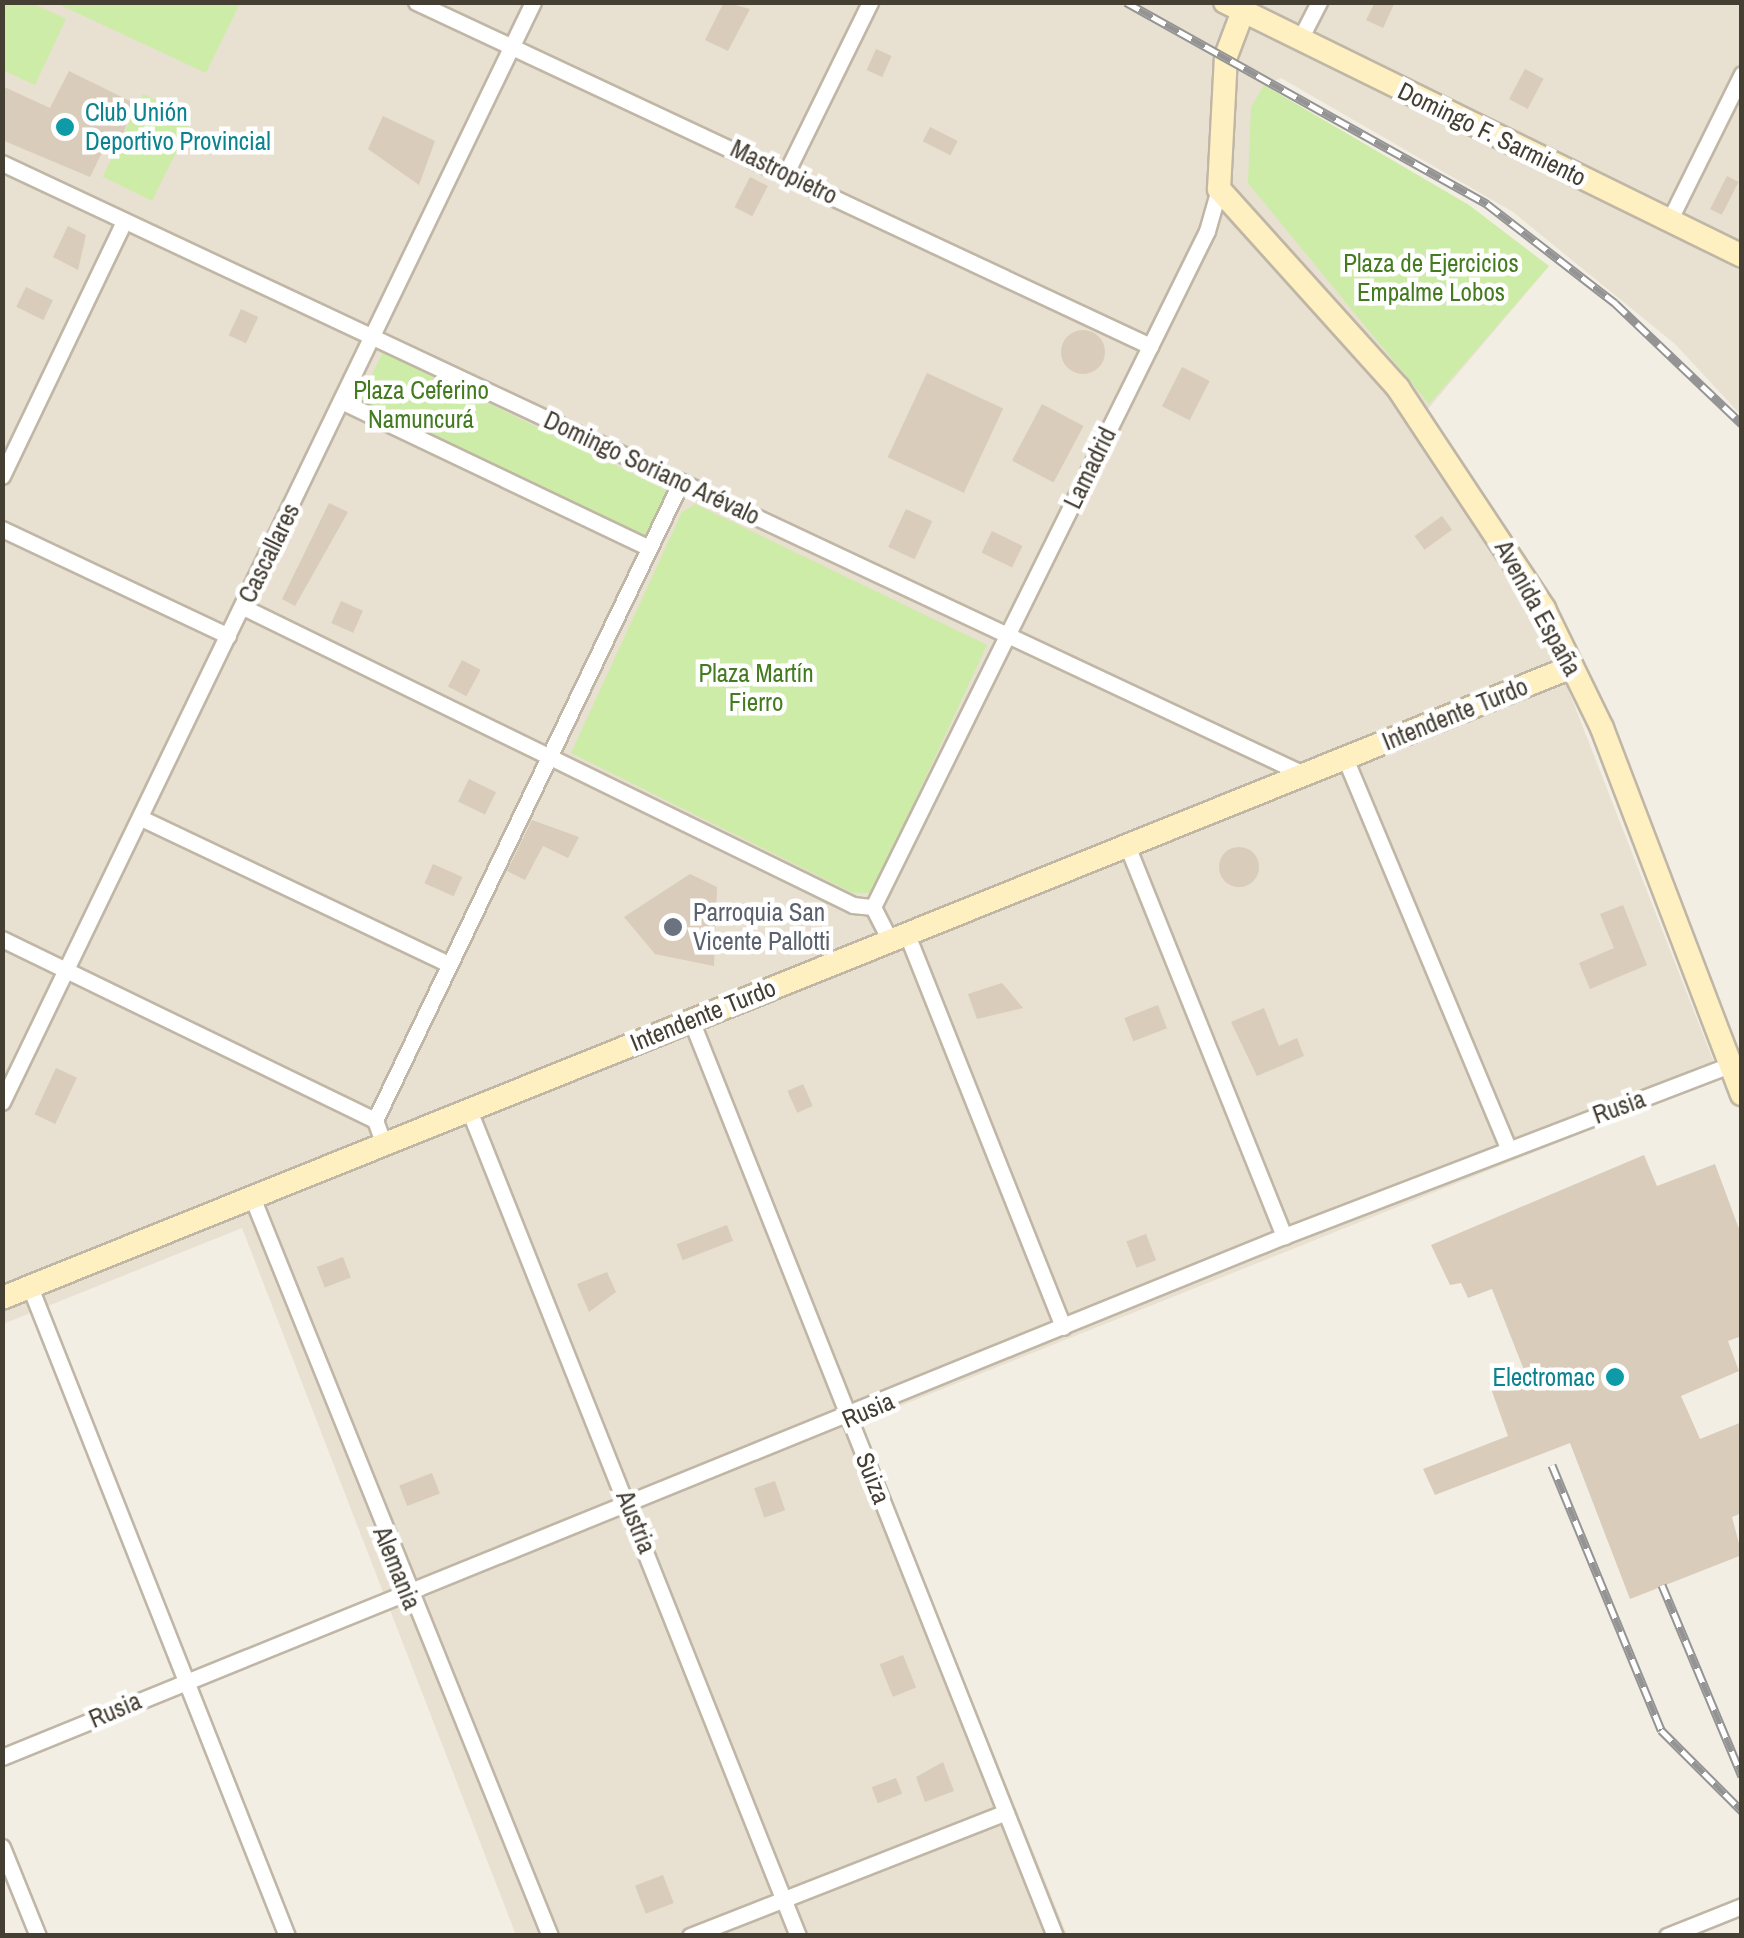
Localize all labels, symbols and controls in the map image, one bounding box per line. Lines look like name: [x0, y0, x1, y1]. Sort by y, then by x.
street label: Domingo F. Sarmiento: [1393, 76, 1591, 192]
place label: Club Unión Deportivo Provincial: [85, 98, 271, 157]
marker: Club Unión Deportivo Provincial: [54, 116, 76, 138]
street label: Mastropietro: [726, 133, 842, 211]
park label: Plaza de Ejercicios Empalme Lobos: [1343, 249, 1519, 308]
park label: Plaza Ceferino Namuncurá: [353, 376, 489, 435]
street label: Domingo Soriano Arévalo: [539, 405, 765, 531]
street label: Lamadrid: [1058, 423, 1122, 513]
street label: Cascallares: [232, 498, 306, 608]
street label: Avenida España: [1488, 535, 1588, 681]
park label: Plaza Martín Fierro: [698, 659, 814, 718]
street label: Intendente Turdo: [1378, 671, 1532, 757]
place label: Parroquia San Vicente Pallotti: [693, 898, 831, 957]
marker: Parroquia San Vicente Pallotti: [662, 916, 684, 938]
street label: Intendente Turdo: [626, 972, 780, 1058]
street label: Rusia: [1589, 1084, 1649, 1130]
place label: Electromac: [1492, 1362, 1595, 1392]
marker: Electromac: [1604, 1366, 1626, 1388]
street label: Rusia: [837, 1386, 899, 1434]
street label: Suiza: [849, 1448, 897, 1508]
street label: Austria: [610, 1486, 662, 1558]
street label: Alemania: [367, 1522, 427, 1614]
street label: Rusia: [84, 1686, 146, 1734]

